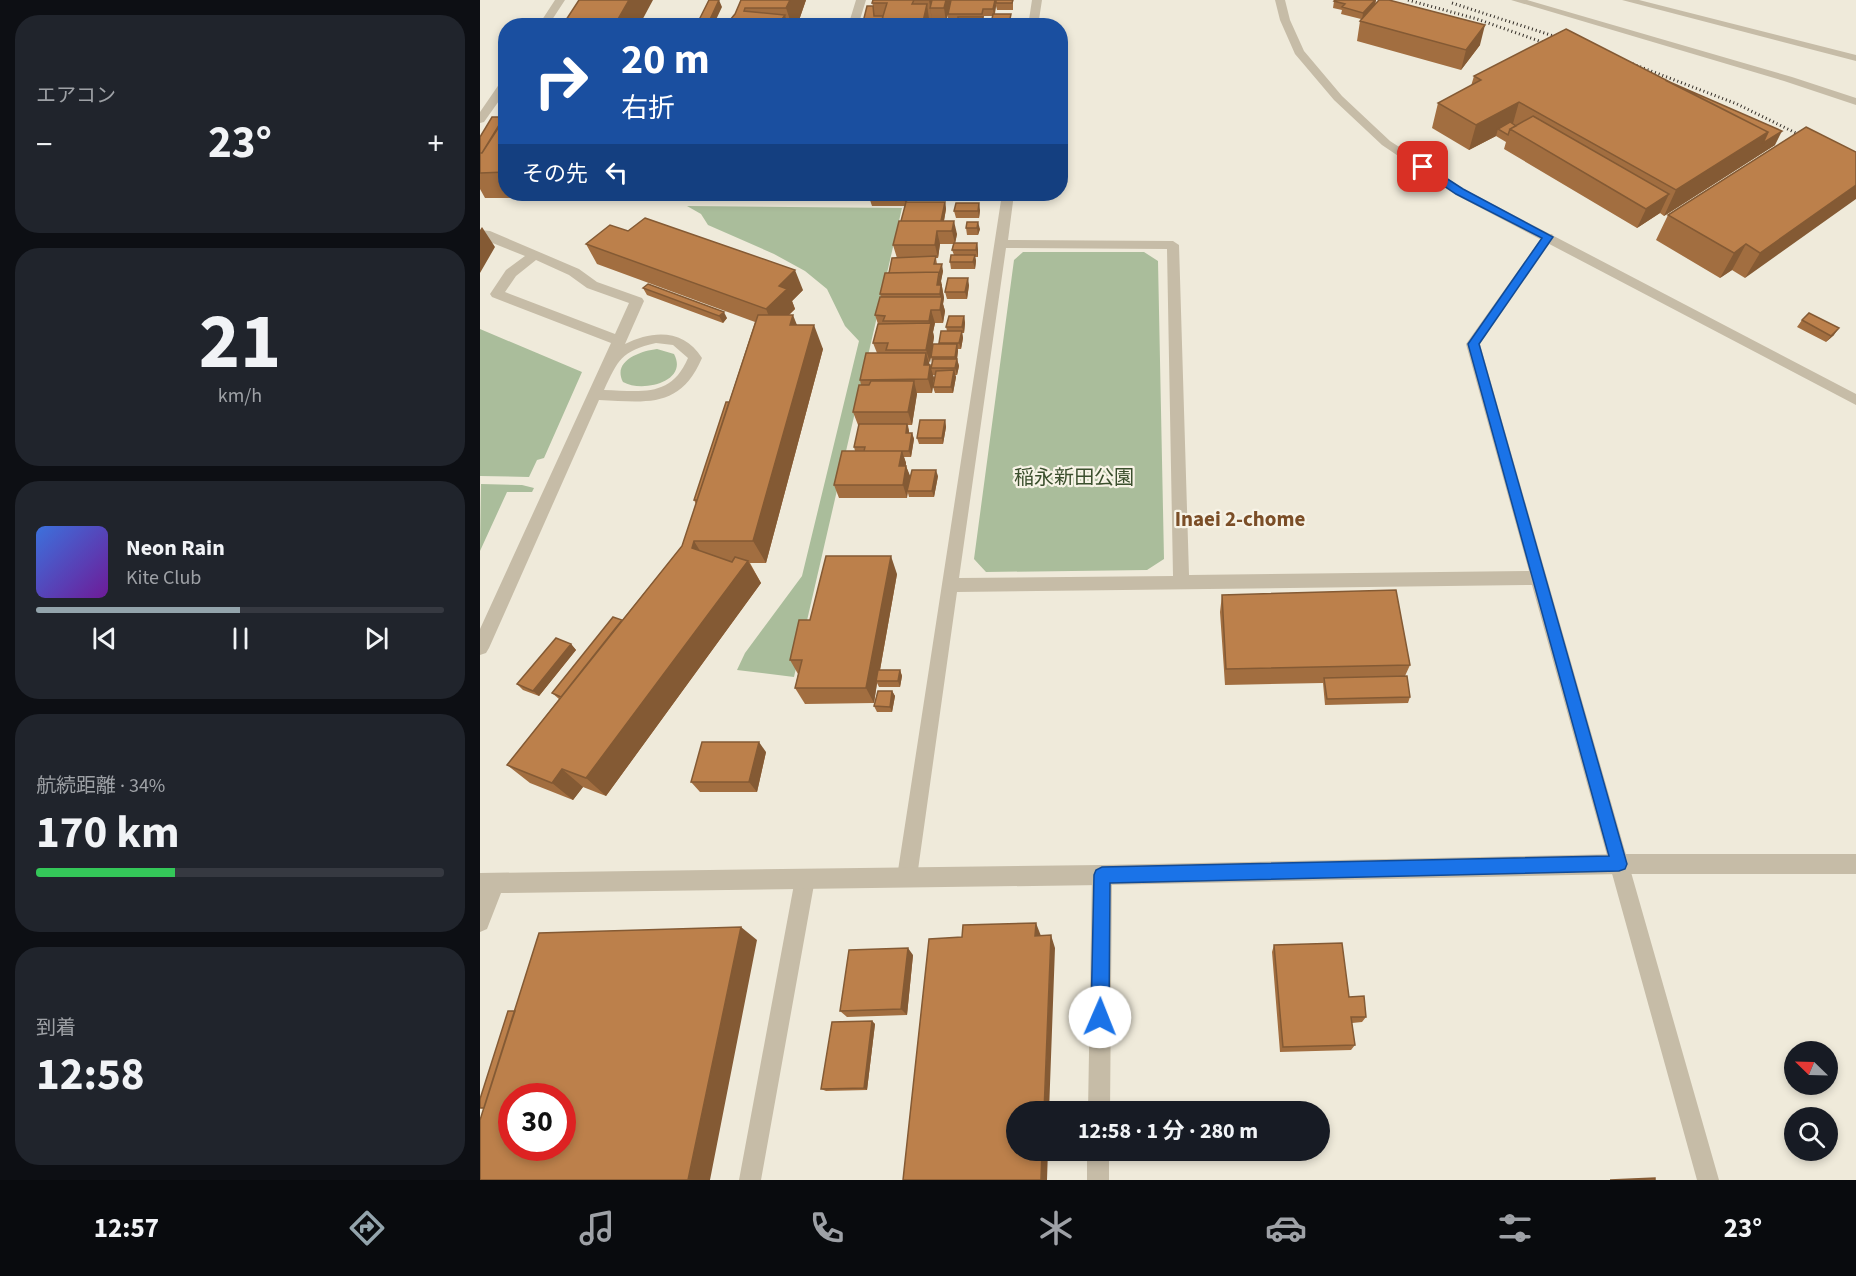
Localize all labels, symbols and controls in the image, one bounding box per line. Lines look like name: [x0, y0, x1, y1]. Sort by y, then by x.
text: 20 m: [621, 30, 710, 90]
icon: right: [522, 42, 600, 120]
text: エアコン: [36, 82, 116, 110]
text: 右折: [621, 89, 675, 128]
text: 23°: [208, 111, 272, 175]
text: −: [36, 121, 52, 168]
text: +: [428, 121, 444, 168]
pin: [1397, 141, 1448, 192]
icon: arrive: [1406, 150, 1439, 183]
icon: left: [600, 156, 633, 189]
text: その先: [522, 158, 588, 190]
text: 21: [199, 287, 281, 398]
text: km/h: [218, 382, 262, 410]
park label: 稲永新田公園: [1014, 464, 1134, 492]
district label: Inaei 2-chome: [1175, 504, 1305, 534]
text: Neon Rain: [126, 532, 225, 564]
text: Kite Club: [126, 564, 201, 592]
icon: previous: [88, 622, 121, 655]
icon: pause: [224, 622, 257, 655]
icon: next: [360, 622, 393, 655]
text: 航続距離 · 34%: [36, 772, 165, 800]
text: 170 km: [36, 801, 180, 865]
position arrow: [1068, 985, 1132, 1049]
text: 到着: [36, 1014, 76, 1042]
north arrow: [1784, 1041, 1838, 1095]
map controls: [1784, 1041, 1838, 1161]
text: 12:58: [36, 1043, 145, 1107]
speed limit sign: 30: [498, 1083, 576, 1161]
button: search: [1784, 1107, 1838, 1161]
text: 12:58 · 1 分 · 280 m: [1078, 1115, 1258, 1147]
icon: directions: [346, 1207, 388, 1249]
icon: music: [576, 1207, 618, 1249]
icon: phone: [806, 1207, 848, 1249]
icon: climate: [1035, 1207, 1077, 1249]
icon: car: [1265, 1207, 1307, 1249]
icon: filters: [1494, 1207, 1536, 1249]
text: 12:57: [94, 1209, 159, 1248]
text: 23°: [1724, 1209, 1762, 1248]

